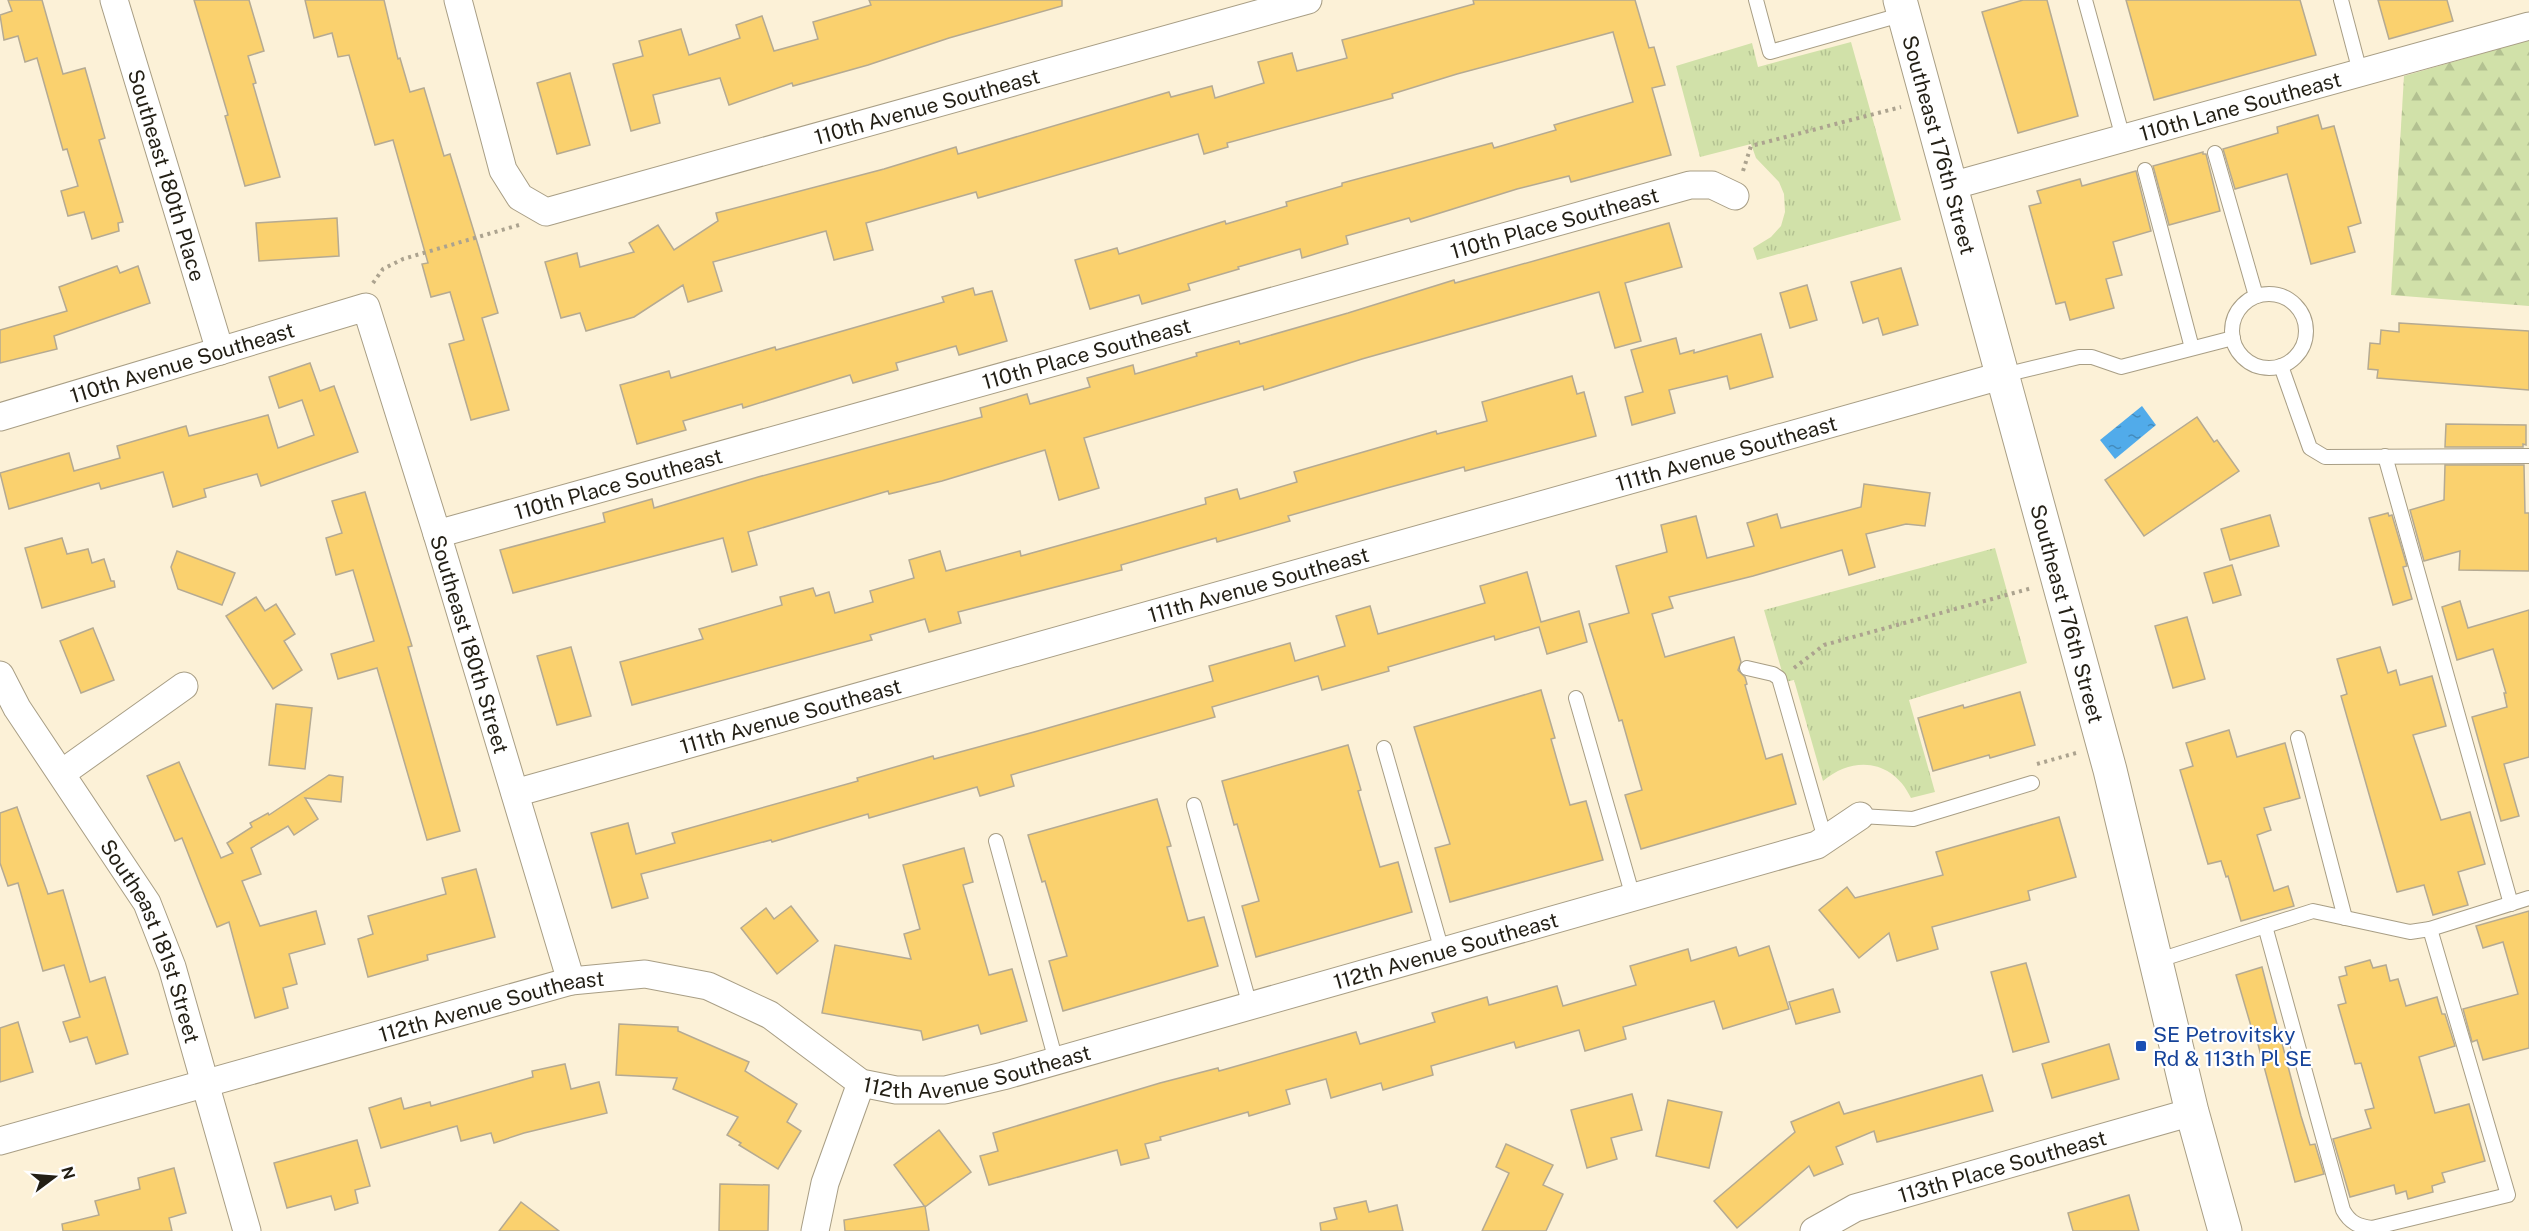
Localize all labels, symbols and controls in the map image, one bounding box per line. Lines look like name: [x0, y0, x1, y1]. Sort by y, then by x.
street label: Southeast 176th Street: [1898, 32, 1981, 257]
street label: 110th Avenue Southeast: [811, 63, 1042, 149]
street label: Southeast 180th Place: [123, 66, 211, 284]
street label: 110th Lane Southeast: [2137, 66, 2344, 146]
street label: 110th Place Southeast: [1447, 182, 1661, 264]
street label: 110th Place Southeast: [979, 312, 1193, 394]
street label: 110th Avenue Southeast: [67, 317, 297, 408]
street label: 111th Avenue Southeast: [1613, 410, 1840, 496]
street label: 110th Place Southeast: [511, 443, 725, 524]
street label: Southeast 176th Street: [2026, 501, 2109, 726]
street label: Southeast 180th Street: [425, 532, 515, 756]
street label: 111th Avenue Southeast: [1145, 541, 1372, 627]
street label: 111th Avenue Southeast: [677, 673, 904, 759]
street label: Southeast 181st Street: [96, 834, 205, 1046]
street label: 112th Avenue Southeast: [1330, 907, 1561, 994]
street label: 112th Avenue Southeast: [376, 965, 605, 1047]
place label: SE Petrovitsky Rd & 113th Pl SE: [2153, 1022, 2312, 1071]
street label: 112th Avenue Southeast: [861, 1039, 1093, 1103]
marker: SE Petrovitsky Rd & 113th Pl SE: [2134, 1039, 2148, 1053]
street label: 113th Place Southeast: [1895, 1125, 2109, 1208]
north arrow: [24, 1147, 84, 1207]
text: N: [57, 1164, 79, 1182]

